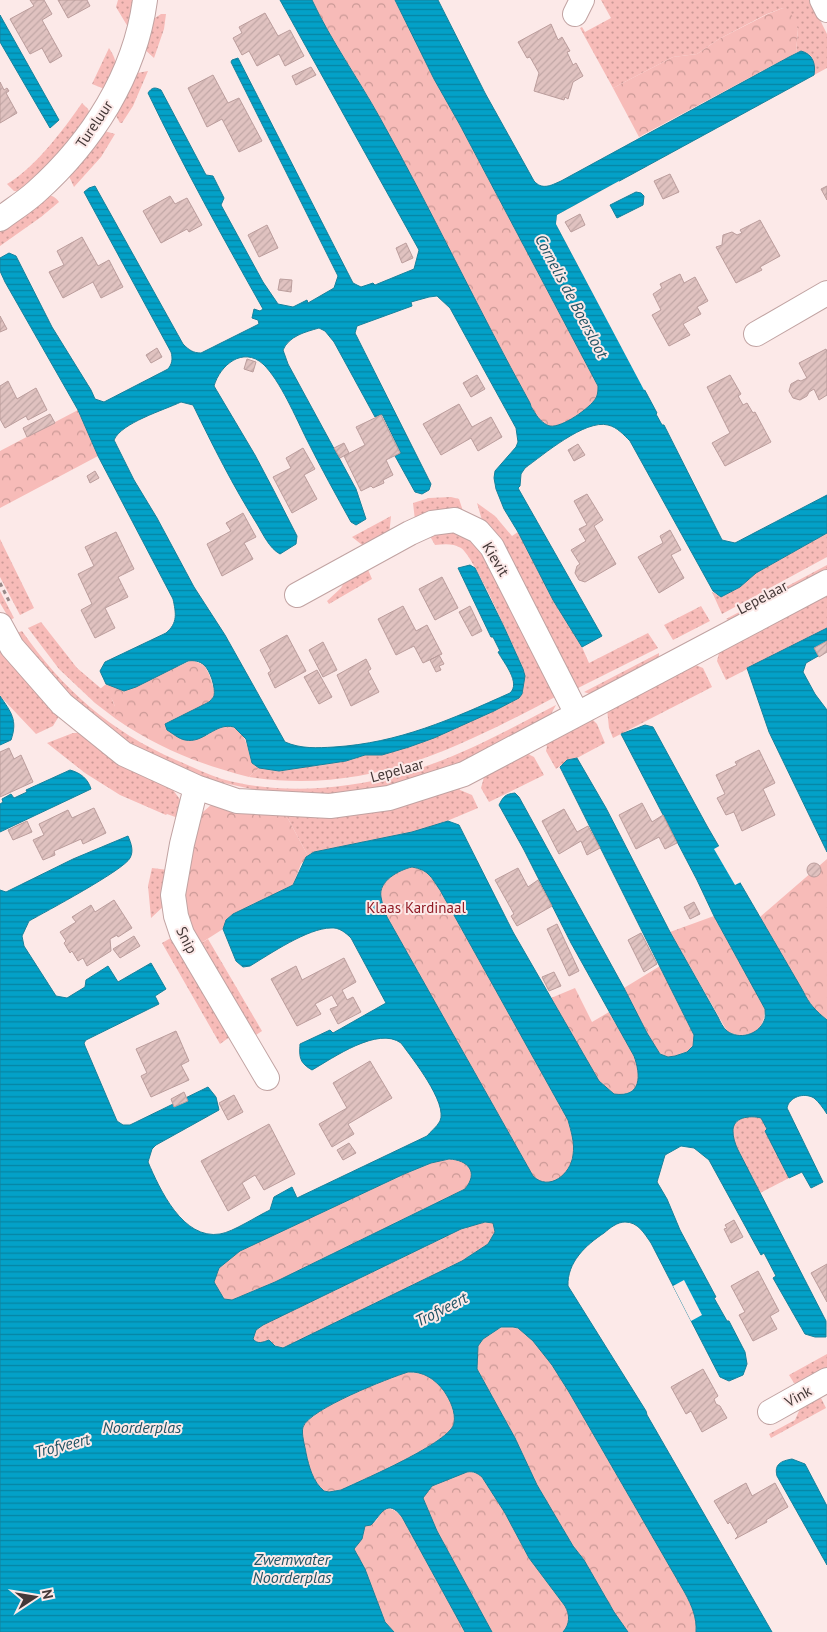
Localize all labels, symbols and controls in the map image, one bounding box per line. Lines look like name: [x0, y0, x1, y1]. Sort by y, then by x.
street label: Tureluur: [71, 97, 117, 151]
water label: Cornelis de Boersloot: [531, 231, 613, 362]
street label: Kievit: [478, 538, 514, 580]
street label: Lepelaar: [733, 576, 791, 618]
street label: Lepelaar: [368, 754, 426, 786]
park label: Klaas Kardinaal: [366, 898, 466, 917]
street label: Snip: [172, 923, 202, 957]
water label: Trofveert: [411, 1287, 471, 1331]
street label: Vink: [780, 1381, 816, 1412]
water label: Noorderplas: [103, 1417, 182, 1437]
water label: Trofveert: [32, 1428, 93, 1462]
water label: Zwemwater Noorderplas: [253, 1549, 332, 1587]
north arrow: [10, 1572, 60, 1622]
text: N: [38, 1588, 57, 1601]

